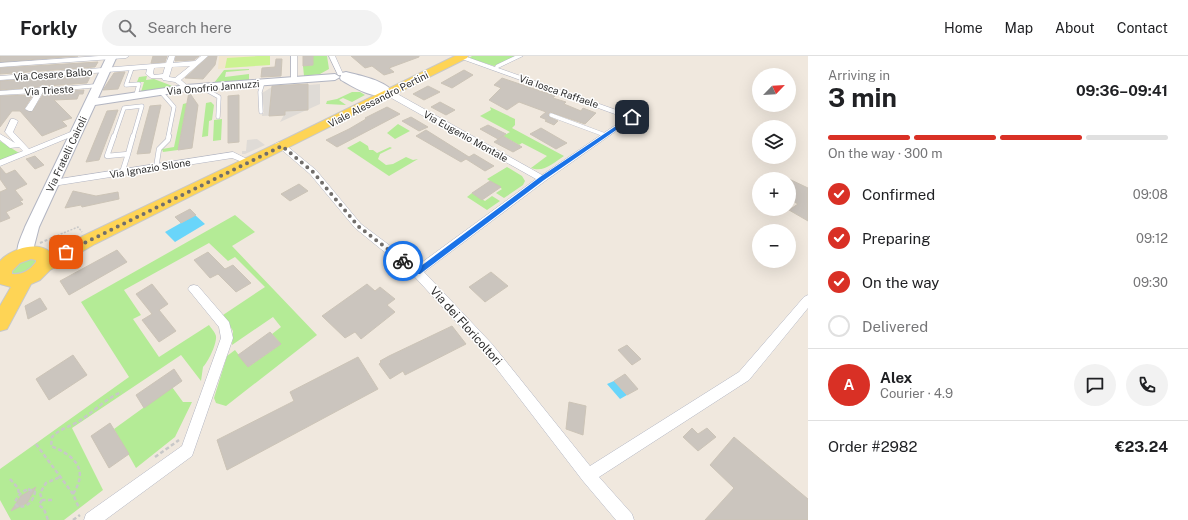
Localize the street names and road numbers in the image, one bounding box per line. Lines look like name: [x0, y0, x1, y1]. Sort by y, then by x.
street label: Via Cesare Balbo: [13, 65, 93, 83]
street label: Viale Alessandro Pertini: [326, 69, 430, 129]
street label: Via Iosca Raffaele: [518, 72, 601, 110]
street label: Via Onofrio Jannuzzi: [166, 77, 260, 97]
street label: Via Trieste: [24, 82, 74, 98]
street label: Via Eugenio Montale: [422, 108, 511, 164]
street label: Via Fratelli Cairoli: [43, 114, 89, 194]
street label: Via Ignazio Silone: [109, 156, 192, 180]
street label: Via dei Floricoltori: [427, 284, 505, 368]

